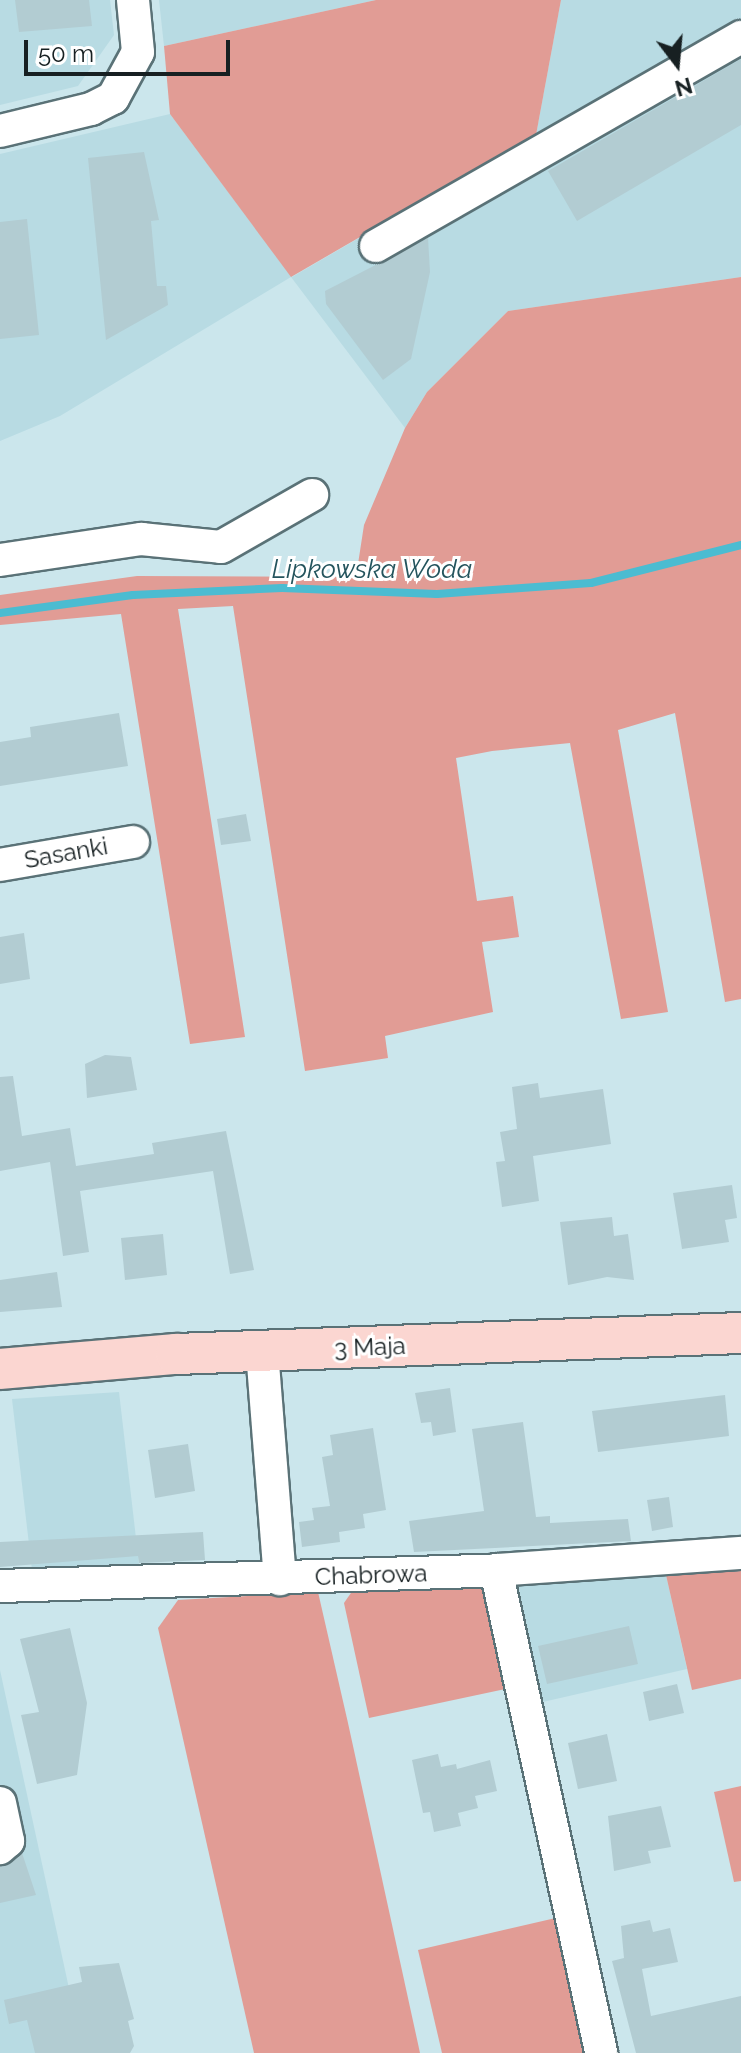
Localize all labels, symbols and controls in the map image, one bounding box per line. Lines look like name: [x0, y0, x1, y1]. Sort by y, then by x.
scale bar: [28, 24, 234, 74]
north arrow: [637, 24, 717, 104]
text: 50 m: [38, 39, 94, 68]
text: N: [672, 72, 695, 102]
water label: Lipkowska Woda: [271, 554, 473, 586]
street label: Sasanki: [22, 832, 110, 874]
street label: 3 Maja: [334, 1331, 406, 1363]
street label: Chabrowa: [314, 1559, 428, 1591]

